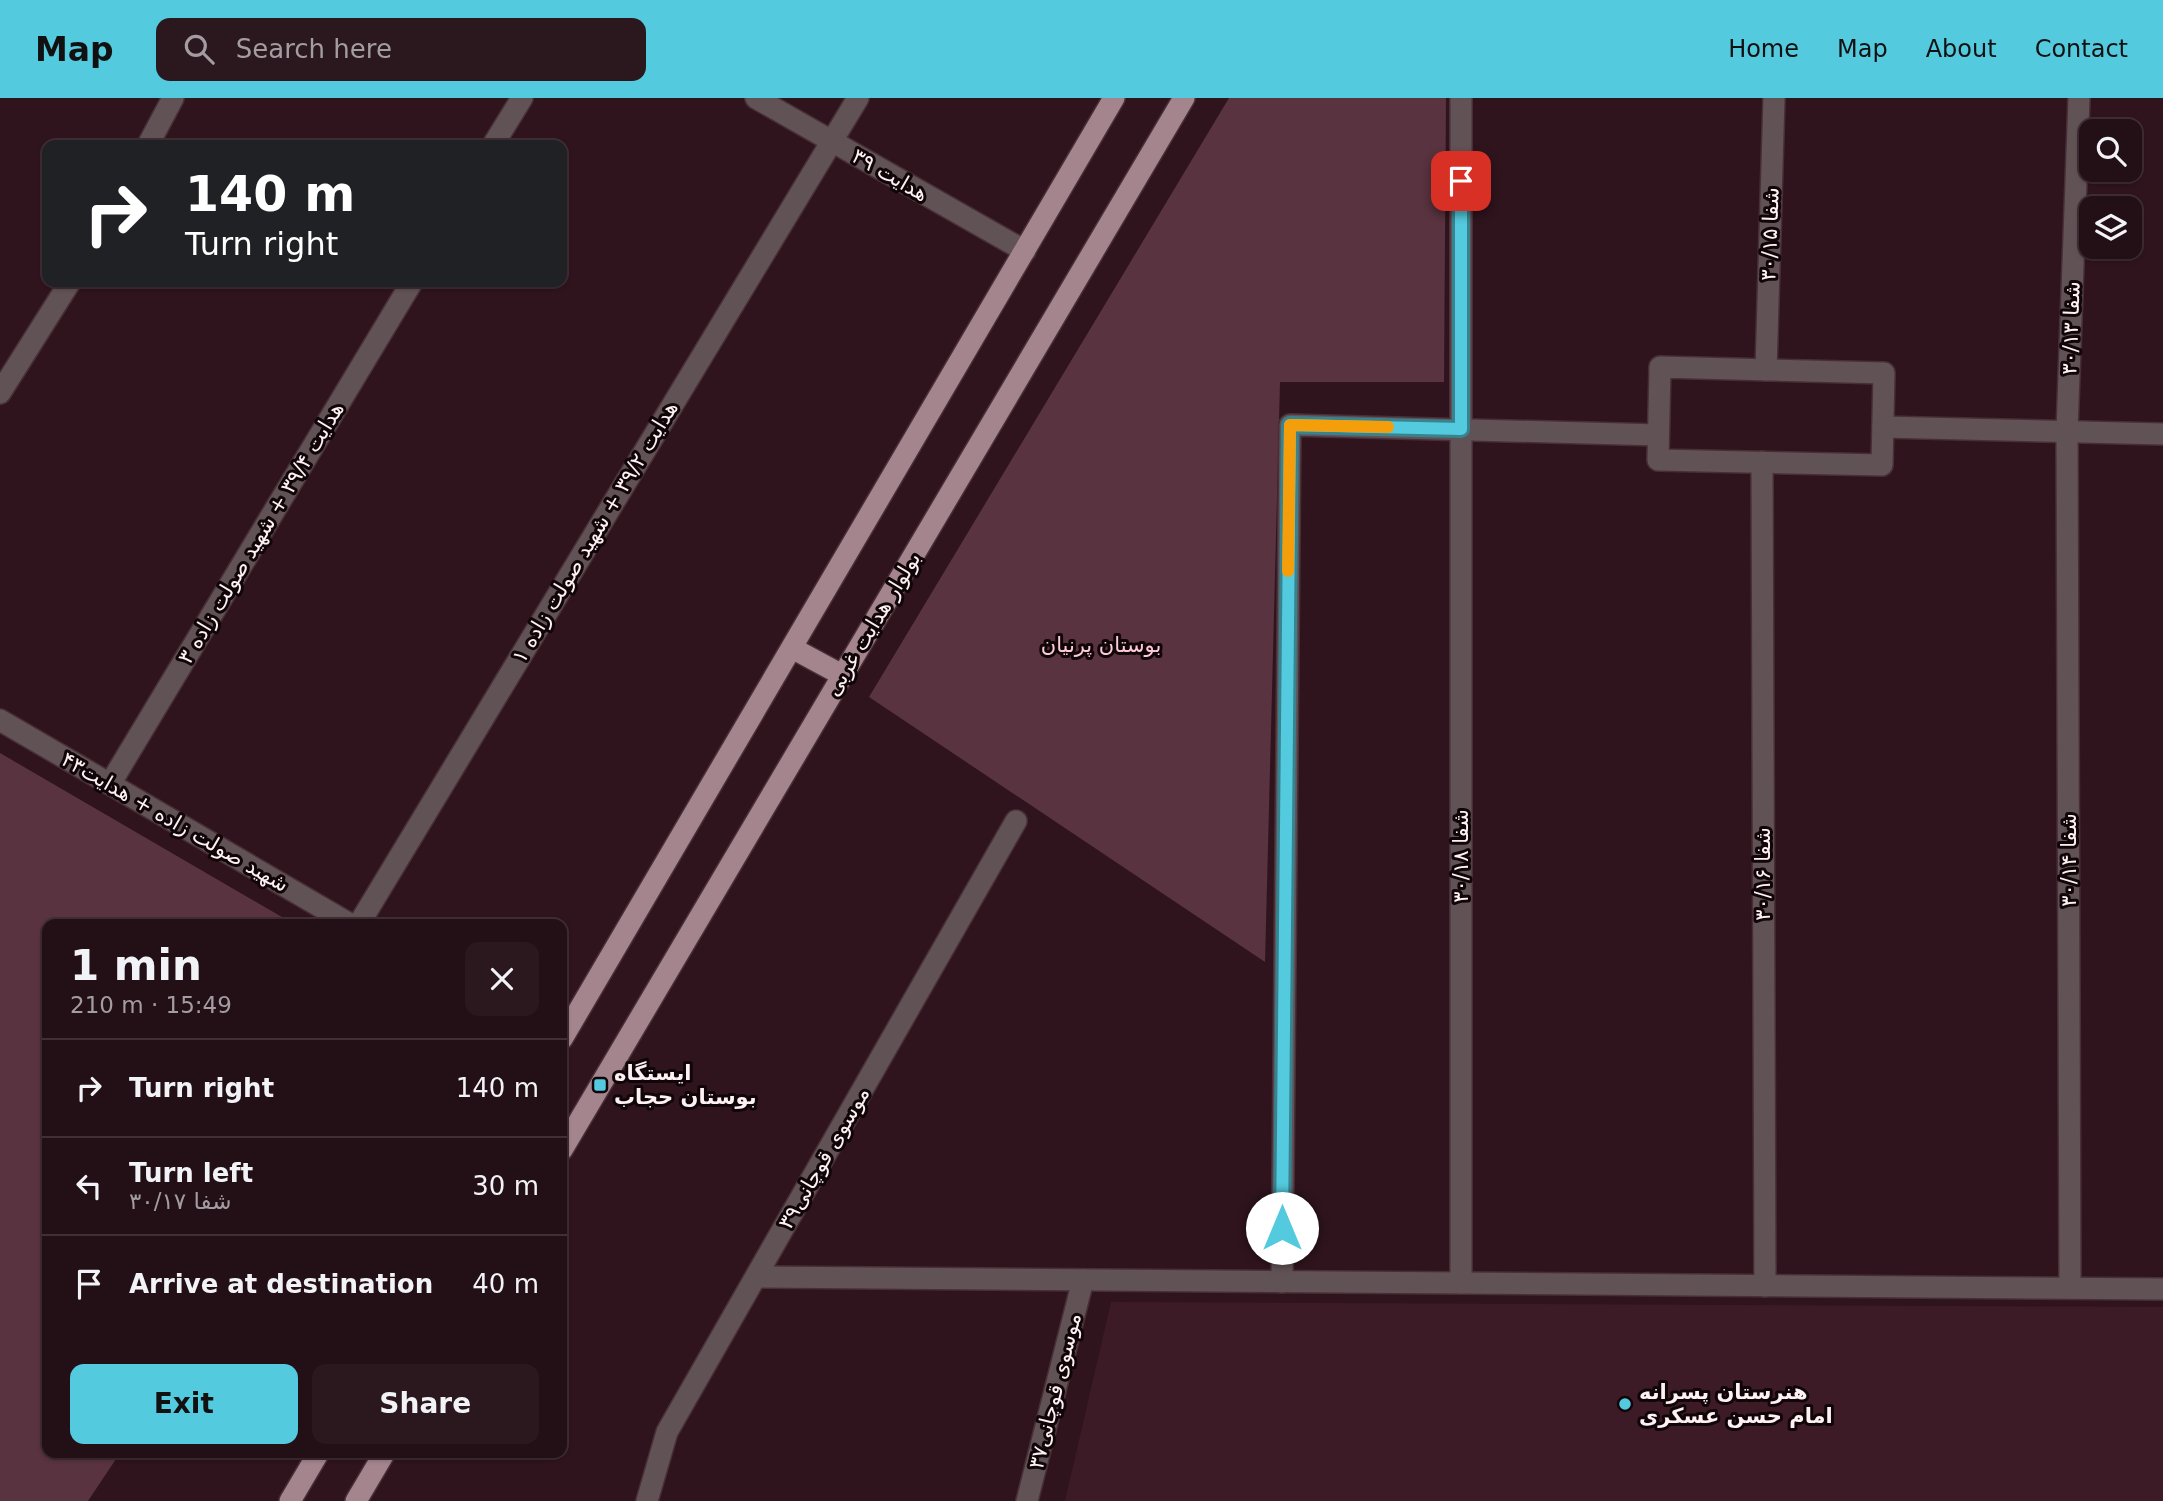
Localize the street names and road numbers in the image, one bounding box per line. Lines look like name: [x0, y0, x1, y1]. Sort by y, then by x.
street label: هدایت ۳۹: [848, 144, 932, 206]
street label: شفا ۳۰/۱۵: [1756, 187, 1784, 281]
street label: شفا ۳۰/۱۳: [2057, 281, 2085, 375]
street label: هدایت ۳۹/۲ + شهید صولت زاده ۱: [507, 397, 683, 667]
street label: هدایت ۳۹/۴ + شهید صولت زاده ۳: [173, 398, 349, 668]
street label: بولوار هدایت غربی: [821, 548, 925, 700]
street label: شهید صولت زاده + هدایت۴۳: [57, 747, 293, 897]
street label: شفا ۳۰/۱۸: [1449, 809, 1473, 903]
street label: شفا ۳۰/۱۴: [2057, 813, 2081, 907]
street label: شفا ۳۰/۱۶: [1751, 827, 1775, 921]
street label: موسوی قوچانی۳۹: [774, 1083, 874, 1233]
street label: موسوی قوچانی۳۷: [1024, 1311, 1086, 1471]

